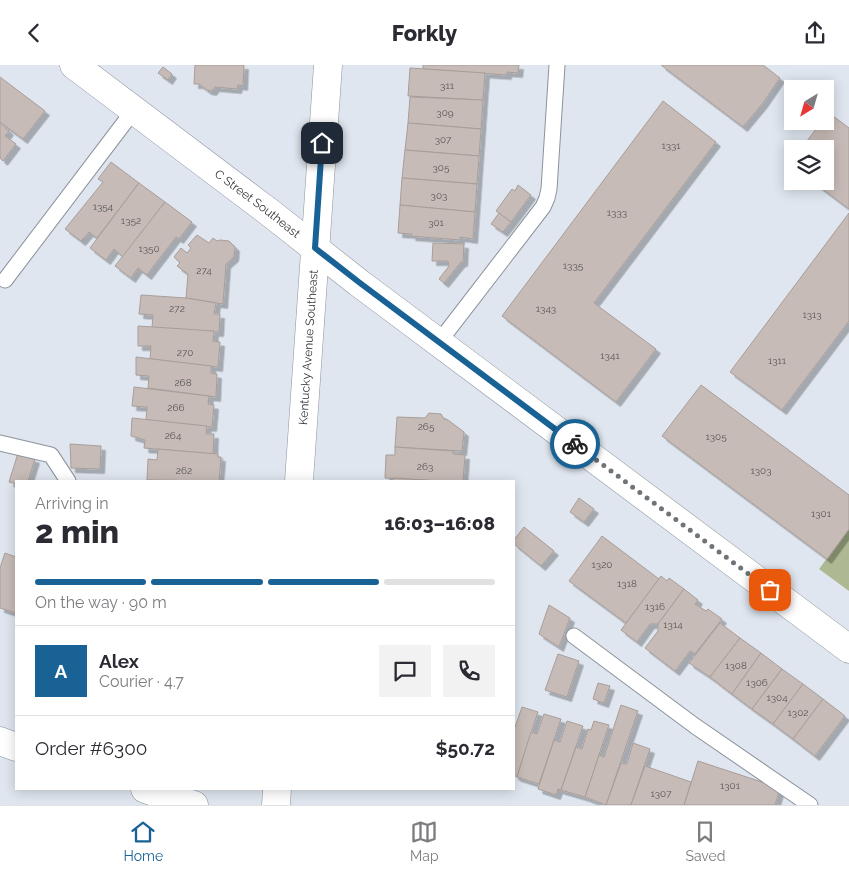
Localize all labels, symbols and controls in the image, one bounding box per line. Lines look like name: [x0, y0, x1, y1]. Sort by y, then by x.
icon: back: [20, 19, 48, 47]
icon: share: [801, 19, 829, 47]
text: Forkly: [392, 20, 457, 46]
house number: 311: [440, 80, 455, 91]
north arrow: [784, 80, 834, 130]
map controls: [784, 80, 834, 190]
house number: 309: [436, 107, 454, 118]
pin: [301, 122, 343, 164]
icon: home: [308, 129, 336, 157]
house number: 307: [435, 134, 452, 145]
house number: 1331: [661, 140, 681, 151]
button: layers: [784, 140, 834, 190]
house number: 305: [433, 162, 450, 173]
street label: C Street Southeast: [212, 167, 303, 241]
house number: 303: [431, 190, 447, 201]
house number: 1354: [93, 201, 114, 212]
house number: 1333: [607, 207, 627, 218]
house number: 1352: [121, 215, 141, 226]
house number: 301: [428, 217, 445, 228]
house number: 1350: [138, 243, 160, 254]
house number: 1335: [563, 260, 584, 271]
house number: 274: [196, 265, 212, 276]
street label: Kentucky Avenue Southeast: [296, 269, 321, 425]
house number: 272: [169, 303, 185, 314]
house number: 1343: [536, 303, 556, 314]
house number: 1313: [802, 309, 822, 320]
house number: 270: [177, 347, 193, 358]
house number: 1341: [600, 350, 620, 361]
house number: 1311: [768, 355, 787, 366]
house number: 268: [174, 377, 192, 388]
house number: 266: [167, 402, 185, 413]
courier: [550, 419, 600, 469]
house number: 265: [418, 421, 435, 432]
house number: 264: [165, 430, 182, 441]
icon: bike: [561, 430, 589, 458]
house number: 1305: [705, 431, 727, 442]
house number: 263: [417, 461, 433, 472]
house number: 262: [176, 465, 192, 476]
house number: 1303: [750, 465, 772, 476]
text: Arriving in: [35, 494, 109, 513]
house number: 1301: [811, 508, 832, 519]
text: 16:03–16:08: [384, 512, 495, 534]
text: 2 min: [35, 513, 119, 550]
house number: 1320: [592, 559, 612, 570]
pin: [749, 569, 791, 611]
icon: bag: [756, 576, 784, 604]
house number: 1318: [617, 578, 637, 589]
text: On the way · 90 m: [35, 593, 167, 612]
house number: 1316: [645, 601, 665, 612]
house number: 1314: [663, 619, 683, 630]
button: chat: [379, 645, 431, 697]
button: phone: [443, 645, 495, 697]
text: Alex: [99, 650, 139, 672]
text: A: [55, 660, 67, 682]
house number: 1308: [725, 660, 747, 671]
text: Courier · 4.7: [99, 672, 184, 691]
house number: 1306: [746, 677, 768, 688]
house number: 1304: [766, 692, 788, 703]
house number: 1302: [788, 707, 808, 718]
text: Order #6300: [35, 737, 147, 759]
text: $50.72: [435, 737, 495, 759]
house number: 1301: [720, 780, 741, 791]
house number: 1307: [650, 788, 672, 799]
tab: Home: [123, 818, 163, 864]
tab: Map: [410, 818, 439, 864]
tab: Saved: [685, 818, 726, 864]

